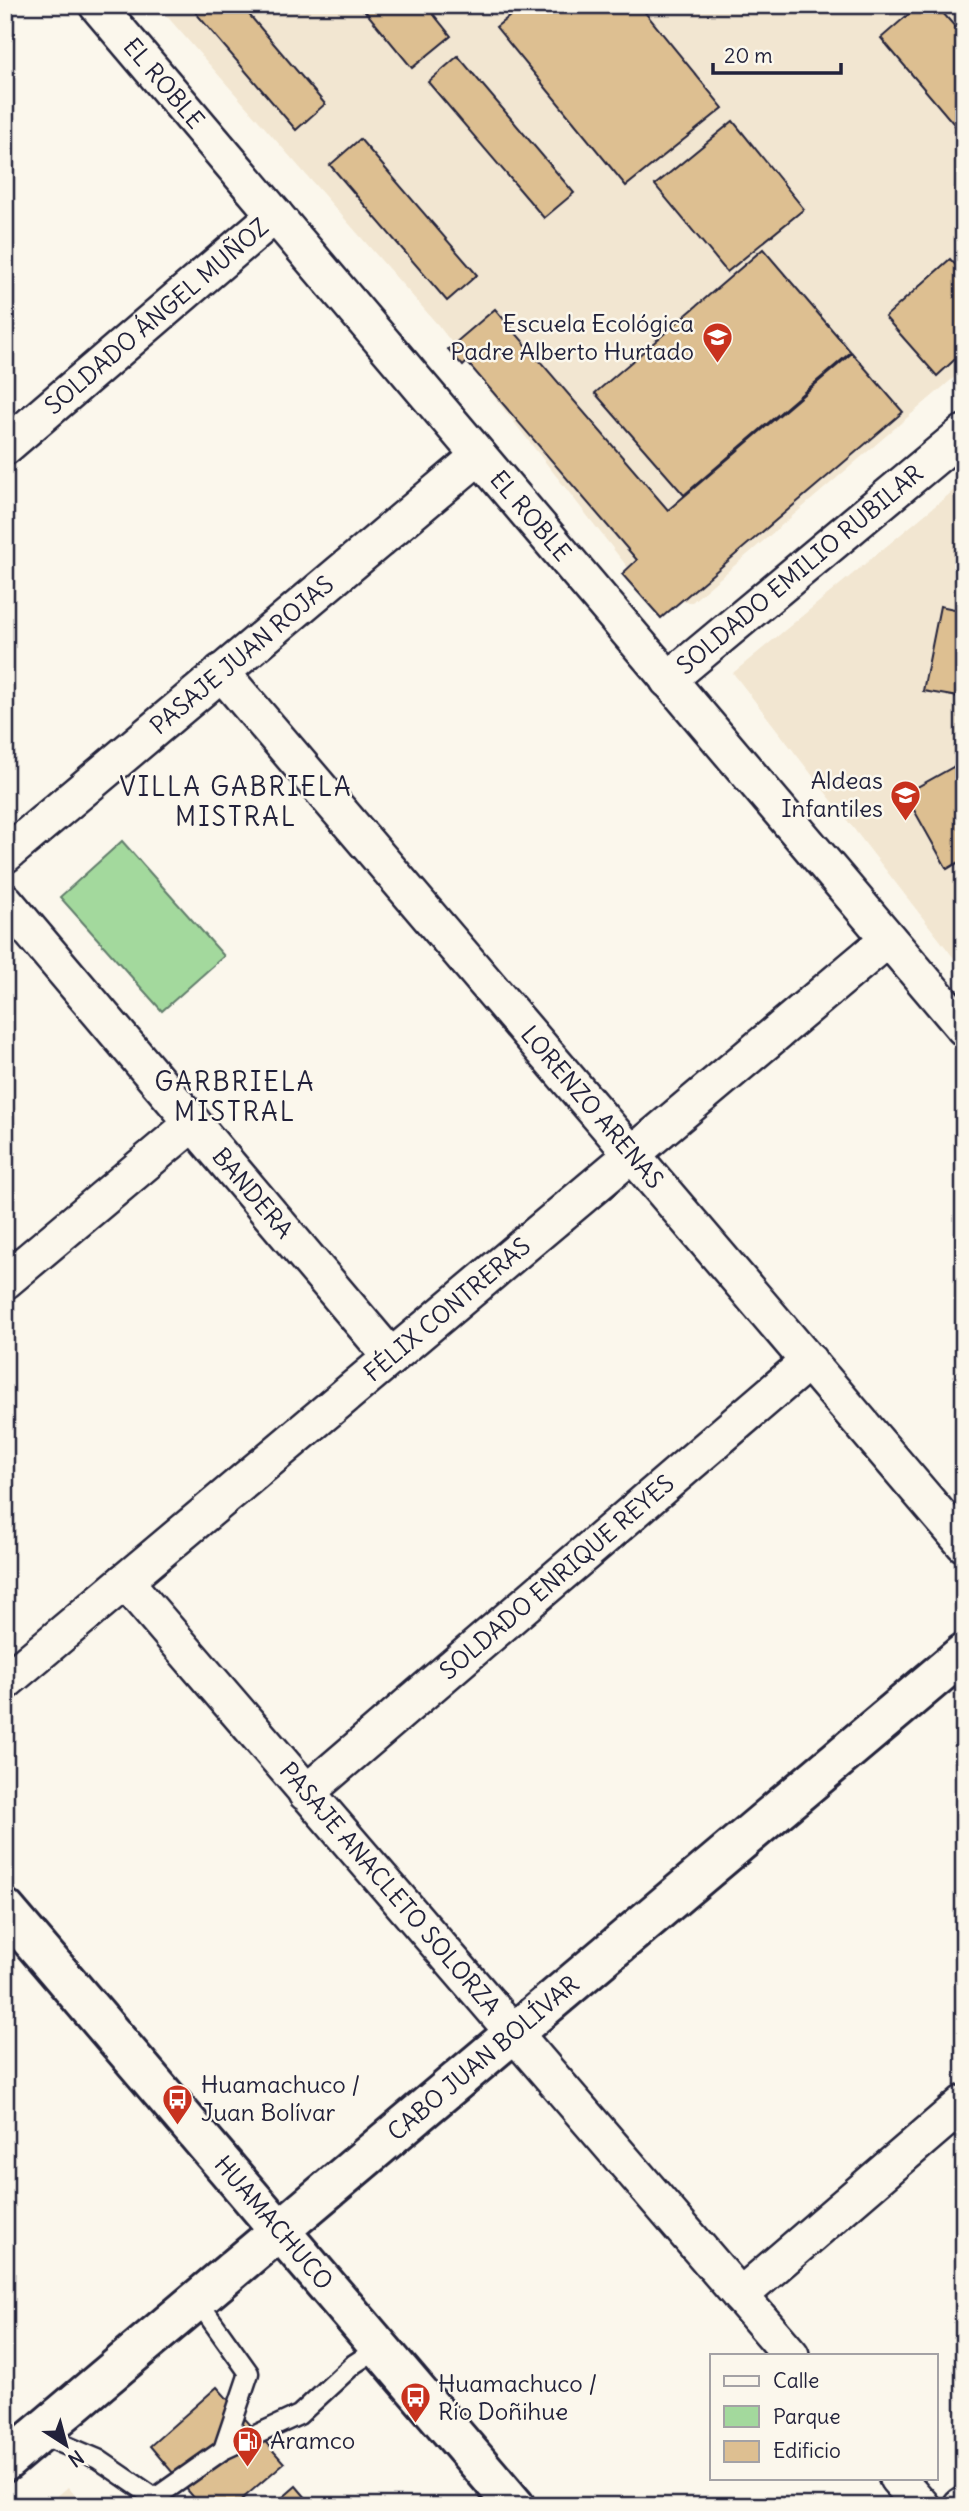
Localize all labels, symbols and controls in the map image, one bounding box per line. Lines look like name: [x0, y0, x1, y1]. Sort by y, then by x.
street label: EL ROBLE: [117, 31, 211, 134]
scale bar: [713, 32, 841, 76]
text: 20 m: [724, 42, 773, 69]
street label: SOLDADO ÁNGEL MUÑOZ: [38, 212, 274, 420]
place label: Escuela Ecológica Padre Alberto Hurtado: [450, 308, 694, 366]
school or university icon: Escuela Ecológica Padre Alberto Hurtado: [700, 321, 734, 365]
street label: SOLDADO EMILIO RUBILAR: [670, 458, 929, 680]
street label: EL ROBLE: [484, 464, 578, 567]
street label: PASAJE JUAN ROJAS: [144, 569, 339, 740]
place label: Aldeas Infantiles: [781, 765, 883, 823]
district label: VILLA GABRIELA MISTRAL: [119, 770, 353, 833]
school or university icon: Aldeas Infantiles: [889, 778, 923, 822]
street label: LORENZO ARENAS: [515, 1019, 670, 1194]
district label: GARBRIELA MISTRAL: [154, 1065, 316, 1128]
street label: BANDERA: [206, 1141, 300, 1244]
street label: FÉLIX CONTRERAS: [357, 1231, 536, 1388]
street label: SOLDADO ENRIQUE REYES: [433, 1468, 680, 1685]
street label: PASAJE ANACLETO SOLORZA: [274, 1756, 507, 2021]
street label: CABO JUAN BOLÍVAR: [381, 1968, 585, 2147]
place label: Huamachuco / Juan Bolívar: [201, 2069, 360, 2127]
bus stop icon: Huamachuco / Juan Bolívar: [161, 2082, 195, 2126]
street label: HUAMACHUCO: [208, 2149, 340, 2296]
legend: [710, 2354, 937, 2480]
text: Calle: [773, 2367, 819, 2394]
place label: Huamachuco / Río Doñihue: [438, 2368, 597, 2426]
bus stop icon: Huamachuco / Río Doñihue: [398, 2381, 432, 2425]
text: Parque: [773, 2403, 841, 2430]
north arrow: [32, 2410, 102, 2480]
fuel station icon: Aramco: [230, 2424, 264, 2468]
place label: Aramco: [270, 2425, 355, 2455]
text: Edificio: [773, 2437, 841, 2464]
text: N: [64, 2445, 88, 2472]

